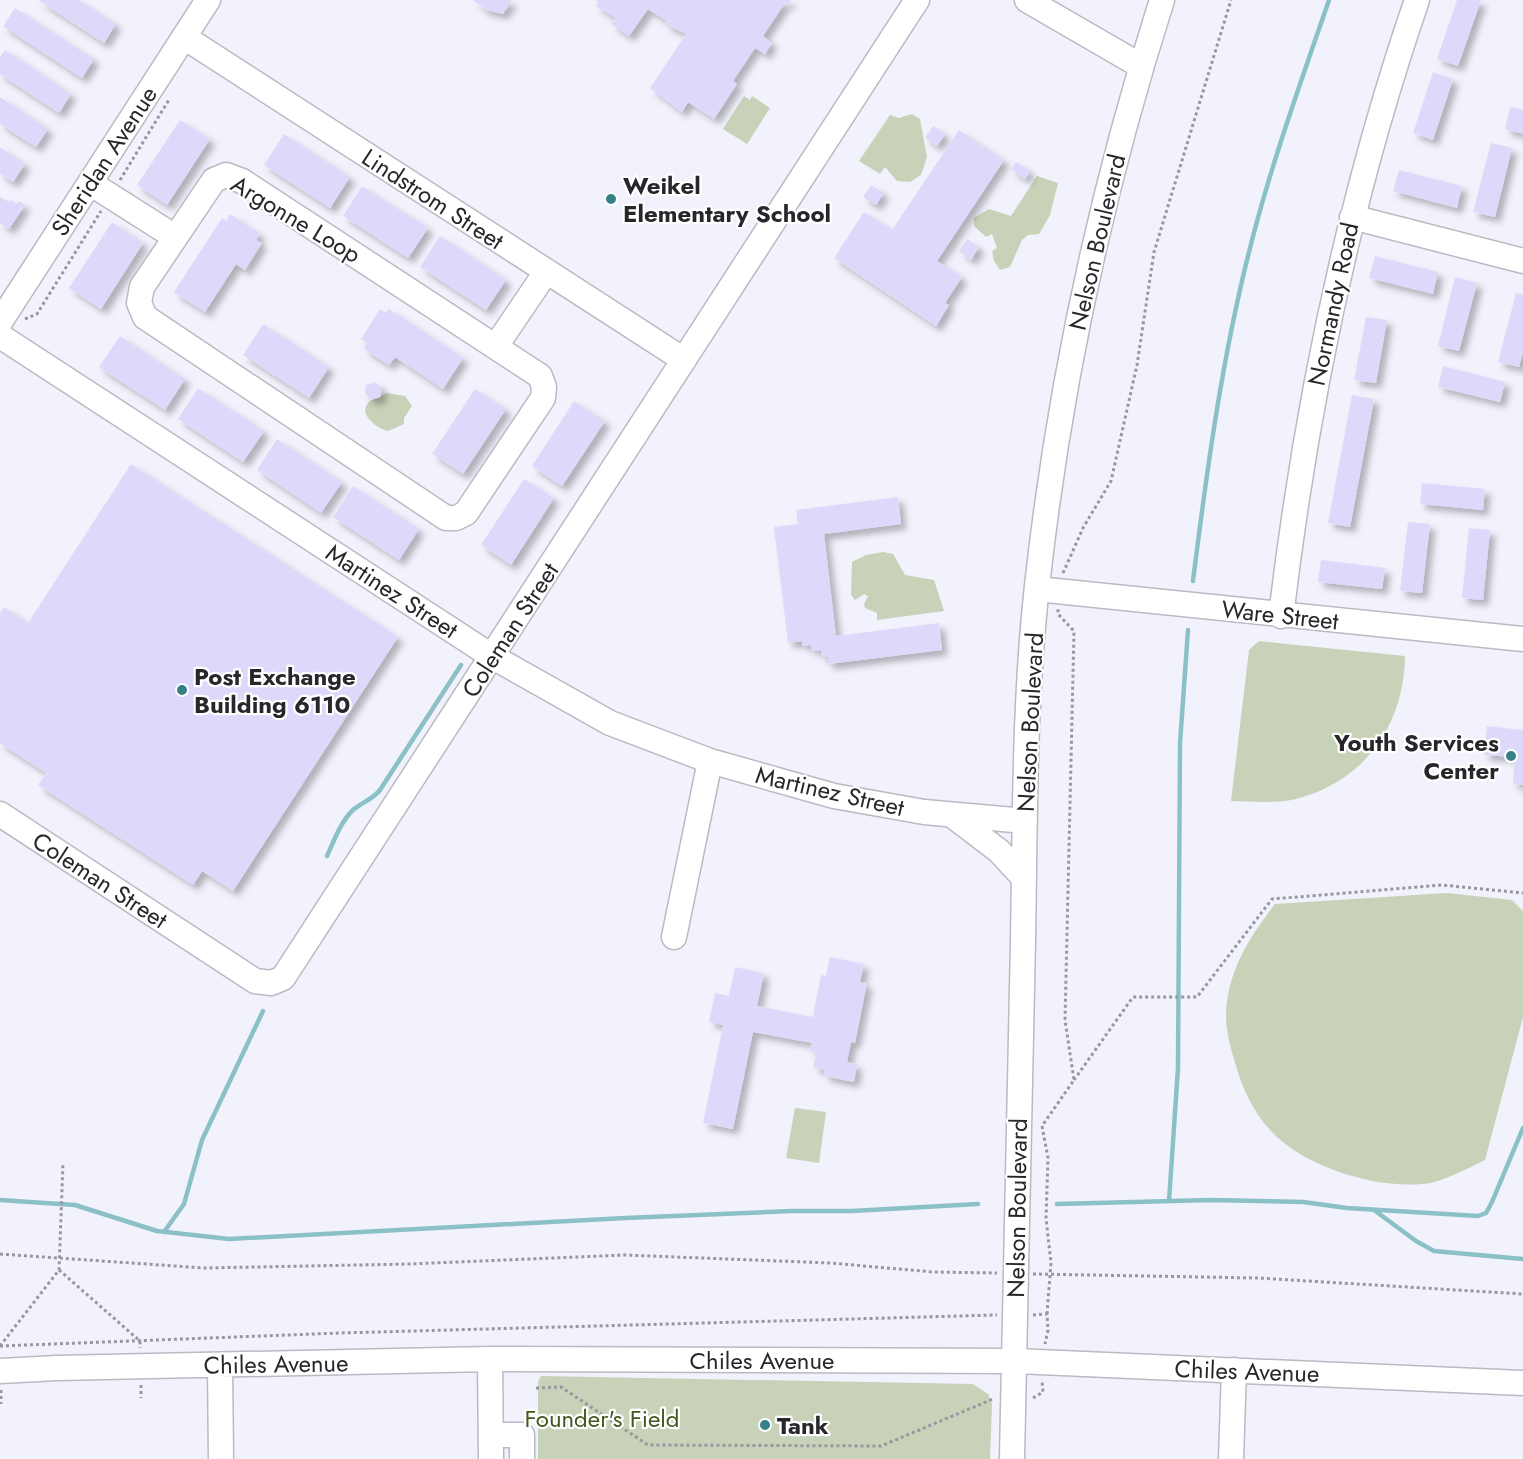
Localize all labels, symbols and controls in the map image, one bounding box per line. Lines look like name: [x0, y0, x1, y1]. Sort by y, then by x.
street label: Sheridan Avenue: [42, 79, 166, 243]
street label: Lindstrom Street: [355, 140, 511, 258]
street label: Nelson Boulevard: [1060, 151, 1134, 333]
street label: Argonne Loop: [224, 166, 368, 272]
place label: Weikel Elementary School: [623, 168, 831, 231]
marker: Weikel Elementary School: [604, 192, 618, 206]
street label: Normandy Road: [1299, 219, 1367, 389]
street label: Martinez Street: [319, 535, 465, 647]
street label: Coleman Street: [453, 555, 567, 704]
street label: Ware Street: [1220, 591, 1341, 639]
street label: Nelson Boulevard: [1008, 631, 1052, 813]
place label: Post Exchange Building 6110: [194, 659, 356, 722]
marker: Post Exchange Building 6110: [175, 683, 189, 697]
place label: Youth Services Center: [1333, 725, 1499, 788]
marker: Youth Services Center: [1504, 749, 1518, 763]
street label: Martinez Street: [752, 757, 908, 825]
street label: Coleman Street: [26, 823, 175, 937]
street label: Nelson Boulevard: [998, 1118, 1036, 1298]
street label: Chiles Avenue: [690, 1343, 834, 1378]
street label: Chiles Avenue: [203, 1345, 349, 1383]
street label: Chiles Avenue: [1174, 1351, 1320, 1391]
park label: Founder's Field: [525, 1401, 679, 1436]
place label: Tank: [777, 1408, 829, 1443]
marker: Tank: [758, 1418, 772, 1432]

